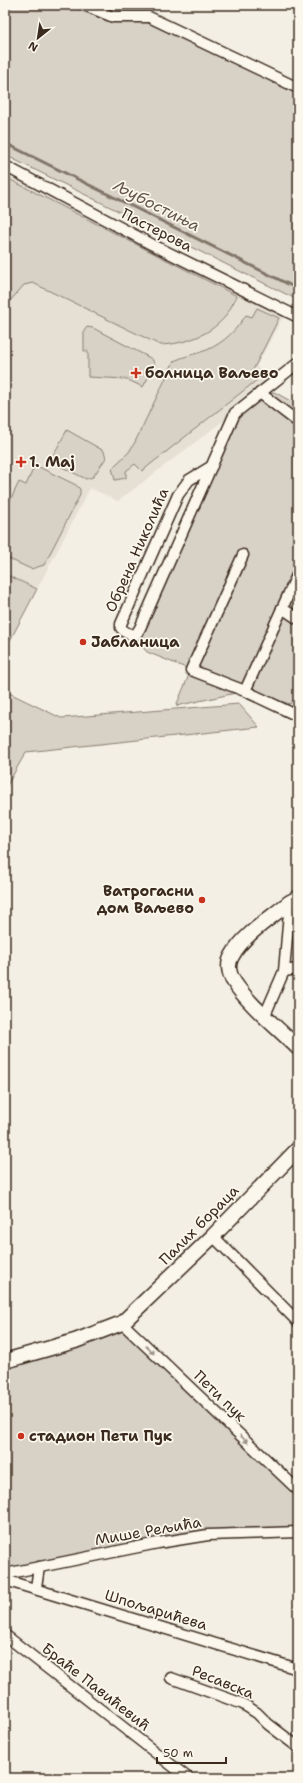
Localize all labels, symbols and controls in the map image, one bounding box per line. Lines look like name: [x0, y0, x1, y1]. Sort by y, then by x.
north arrow: [18, 18, 58, 58]
text: N: [25, 37, 41, 55]
water label: Љубостиња: [109, 174, 204, 236]
street label: Пастерова: [118, 204, 196, 257]
place label: болница Ваљево: [145, 363, 279, 383]
marker: болница Ваљево: [130, 367, 142, 379]
place label: 1. Мај: [29, 452, 75, 472]
marker: 1. Мај: [16, 457, 26, 467]
street label: Обрена Николића: [101, 484, 174, 615]
place label: Јабланица: [91, 632, 180, 652]
marker: Јабланица: [78, 637, 88, 647]
place label: Ватрогасни дом Ваљево: [97, 881, 195, 918]
marker: Ватрогасни дом Ваљево: [197, 895, 207, 905]
street label: Палих бораца: [155, 1180, 244, 1269]
one-way arrow: [145, 1345, 155, 1355]
street label: Пети пук: [190, 1366, 250, 1426]
place label: стадион Пети Пук: [29, 1426, 173, 1446]
marker: стадион Пети Пук: [16, 1431, 26, 1441]
one-way arrow: [239, 1435, 249, 1444]
street label: Мише Рељића: [93, 1512, 204, 1550]
street label: Шпољарићева: [102, 1585, 210, 1635]
street label: Браће Павићевић: [38, 1638, 154, 1736]
street label: Ресавска: [189, 1660, 258, 1704]
scale bar: [157, 1739, 226, 1765]
text: 50 m: [163, 1745, 193, 1761]

